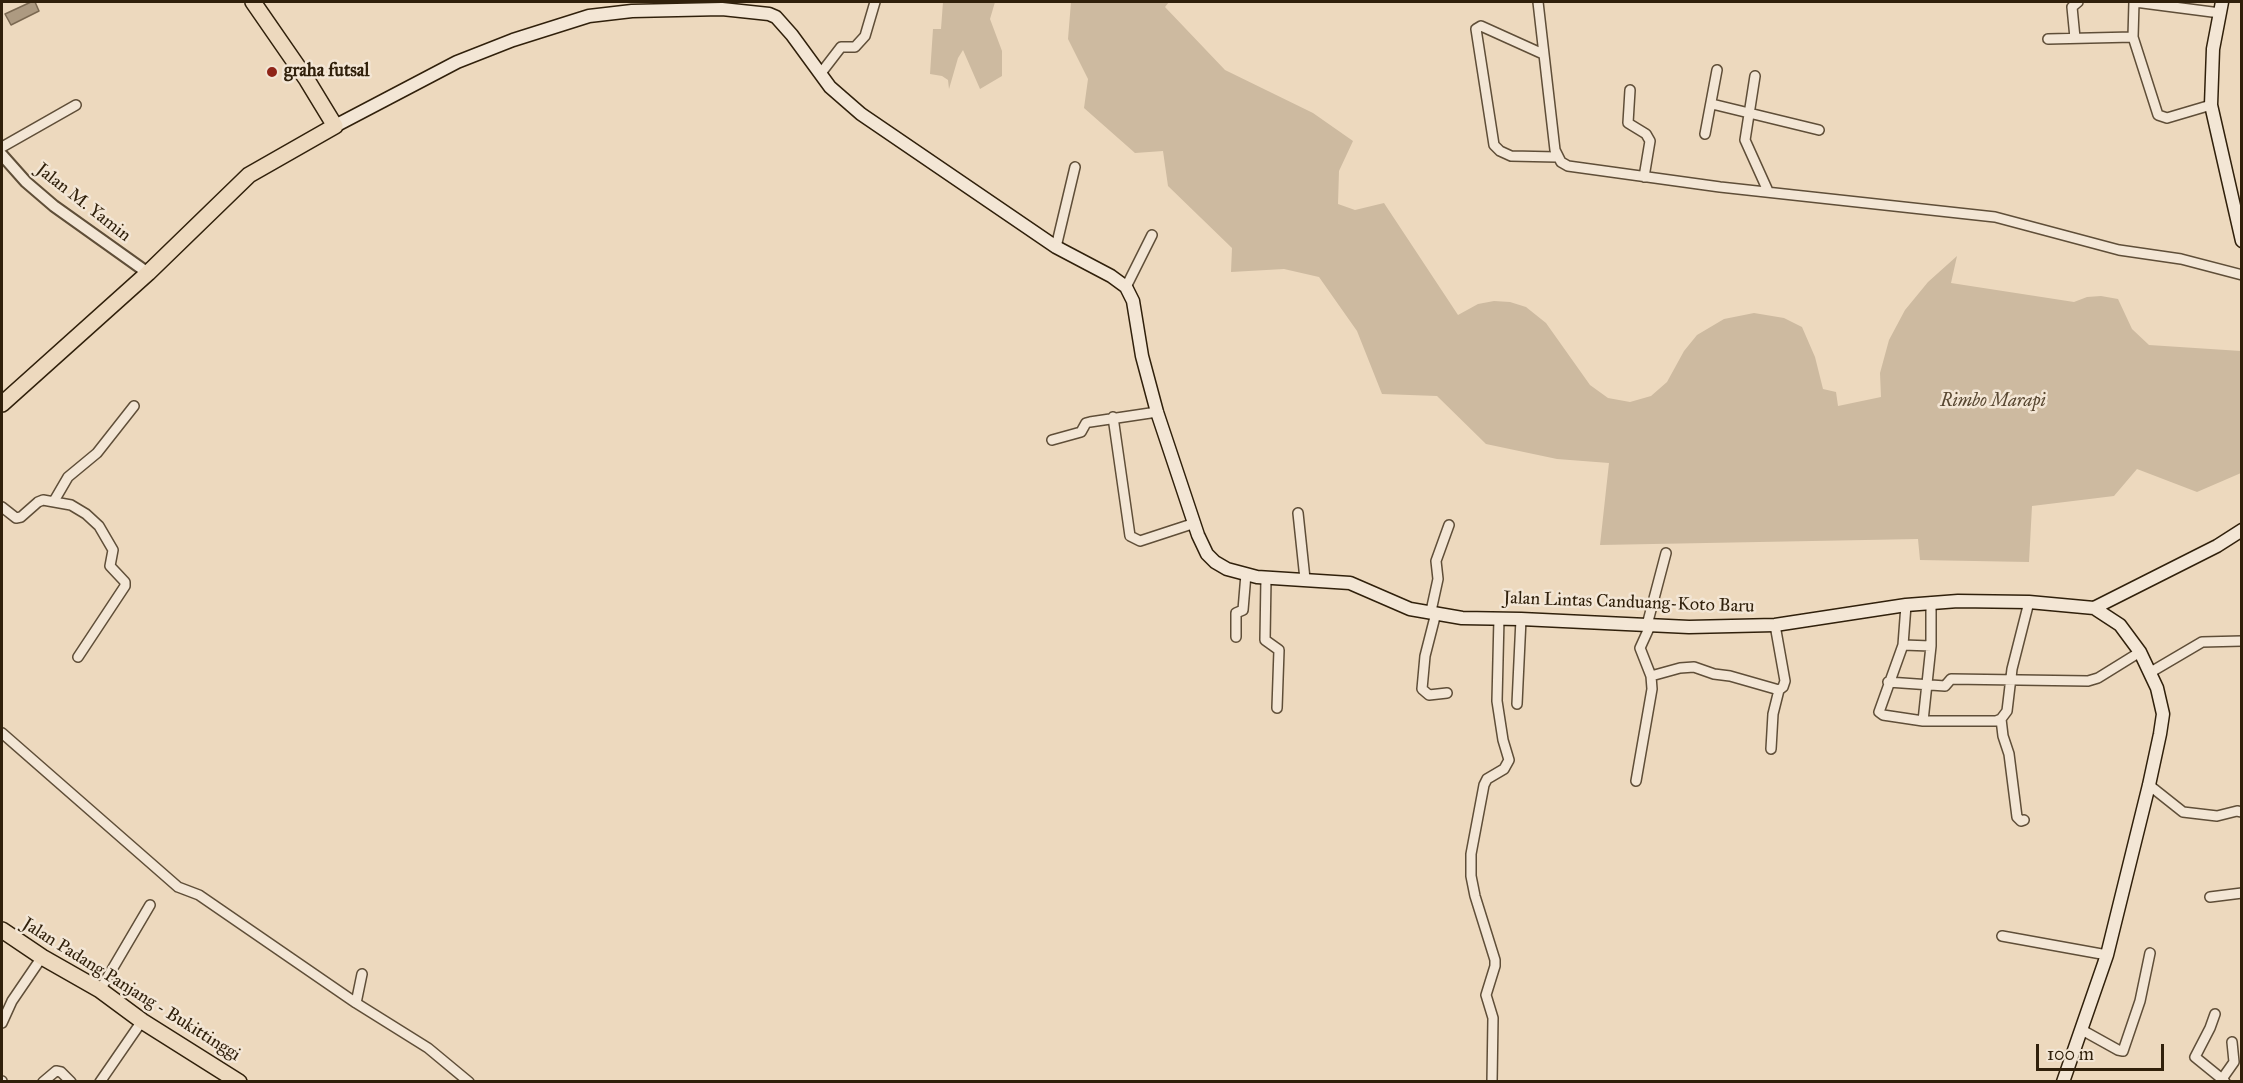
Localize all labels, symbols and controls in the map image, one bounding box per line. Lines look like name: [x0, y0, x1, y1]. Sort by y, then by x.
place label: graha futsal: [284, 61, 369, 83]
marker: graha futsal: [265, 65, 279, 79]
street label: Jalan M. Yamin: [31, 159, 135, 247]
park label: Rimbo Marapi: [1940, 391, 2046, 413]
street label: Jalan Lintas Canduang-Koto Baru: [1503, 588, 1755, 618]
street label: Jalan Padang Panjang - Bukittinggi: [18, 914, 244, 1066]
scale bar: [2039, 1032, 2166, 1070]
text: 100 m: [2047, 1043, 2094, 1065]

